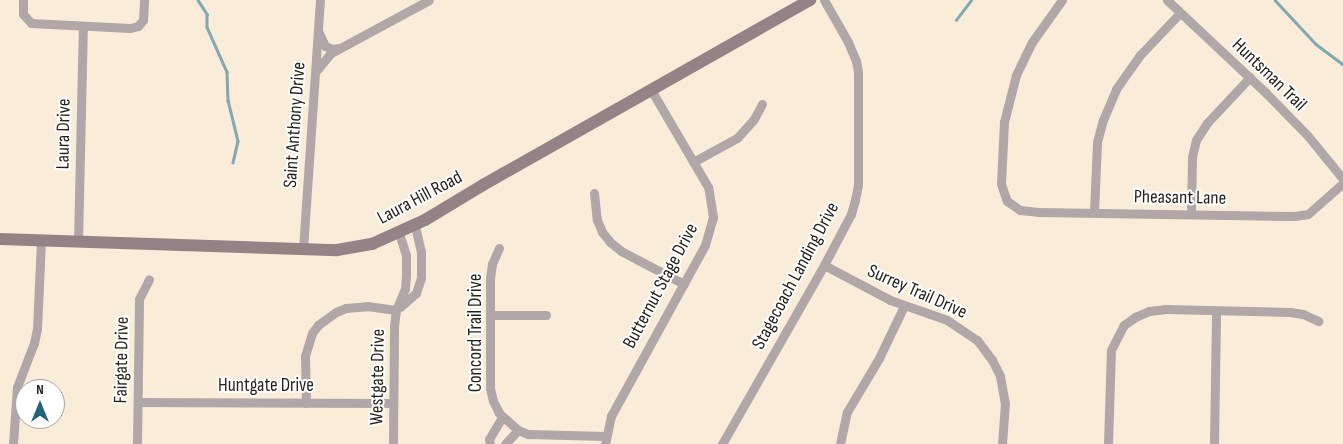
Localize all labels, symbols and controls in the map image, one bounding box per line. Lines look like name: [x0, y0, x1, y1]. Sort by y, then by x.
street label: Huntsman Trail: [1227, 34, 1311, 116]
street label: Saint Anthony Drive: [279, 61, 311, 189]
street label: Laura Drive: [52, 98, 76, 170]
street label: Laura Hill Road: [374, 166, 466, 230]
street label: Pheasant Lane: [1134, 186, 1226, 210]
street label: Stagecoach Landing Drive: [748, 198, 844, 354]
street label: Butternut Stage Drive: [618, 220, 704, 352]
street label: Surrey Trail Drive: [864, 260, 970, 324]
street label: Concord Trail Drive: [465, 274, 487, 392]
street label: Fairgate Drive: [110, 316, 134, 404]
street label: Westgate Drive: [366, 329, 390, 425]
street label: Huntgate Drive: [218, 375, 314, 397]
north arrow: [15, 379, 65, 429]
text: N: [36, 381, 44, 398]

